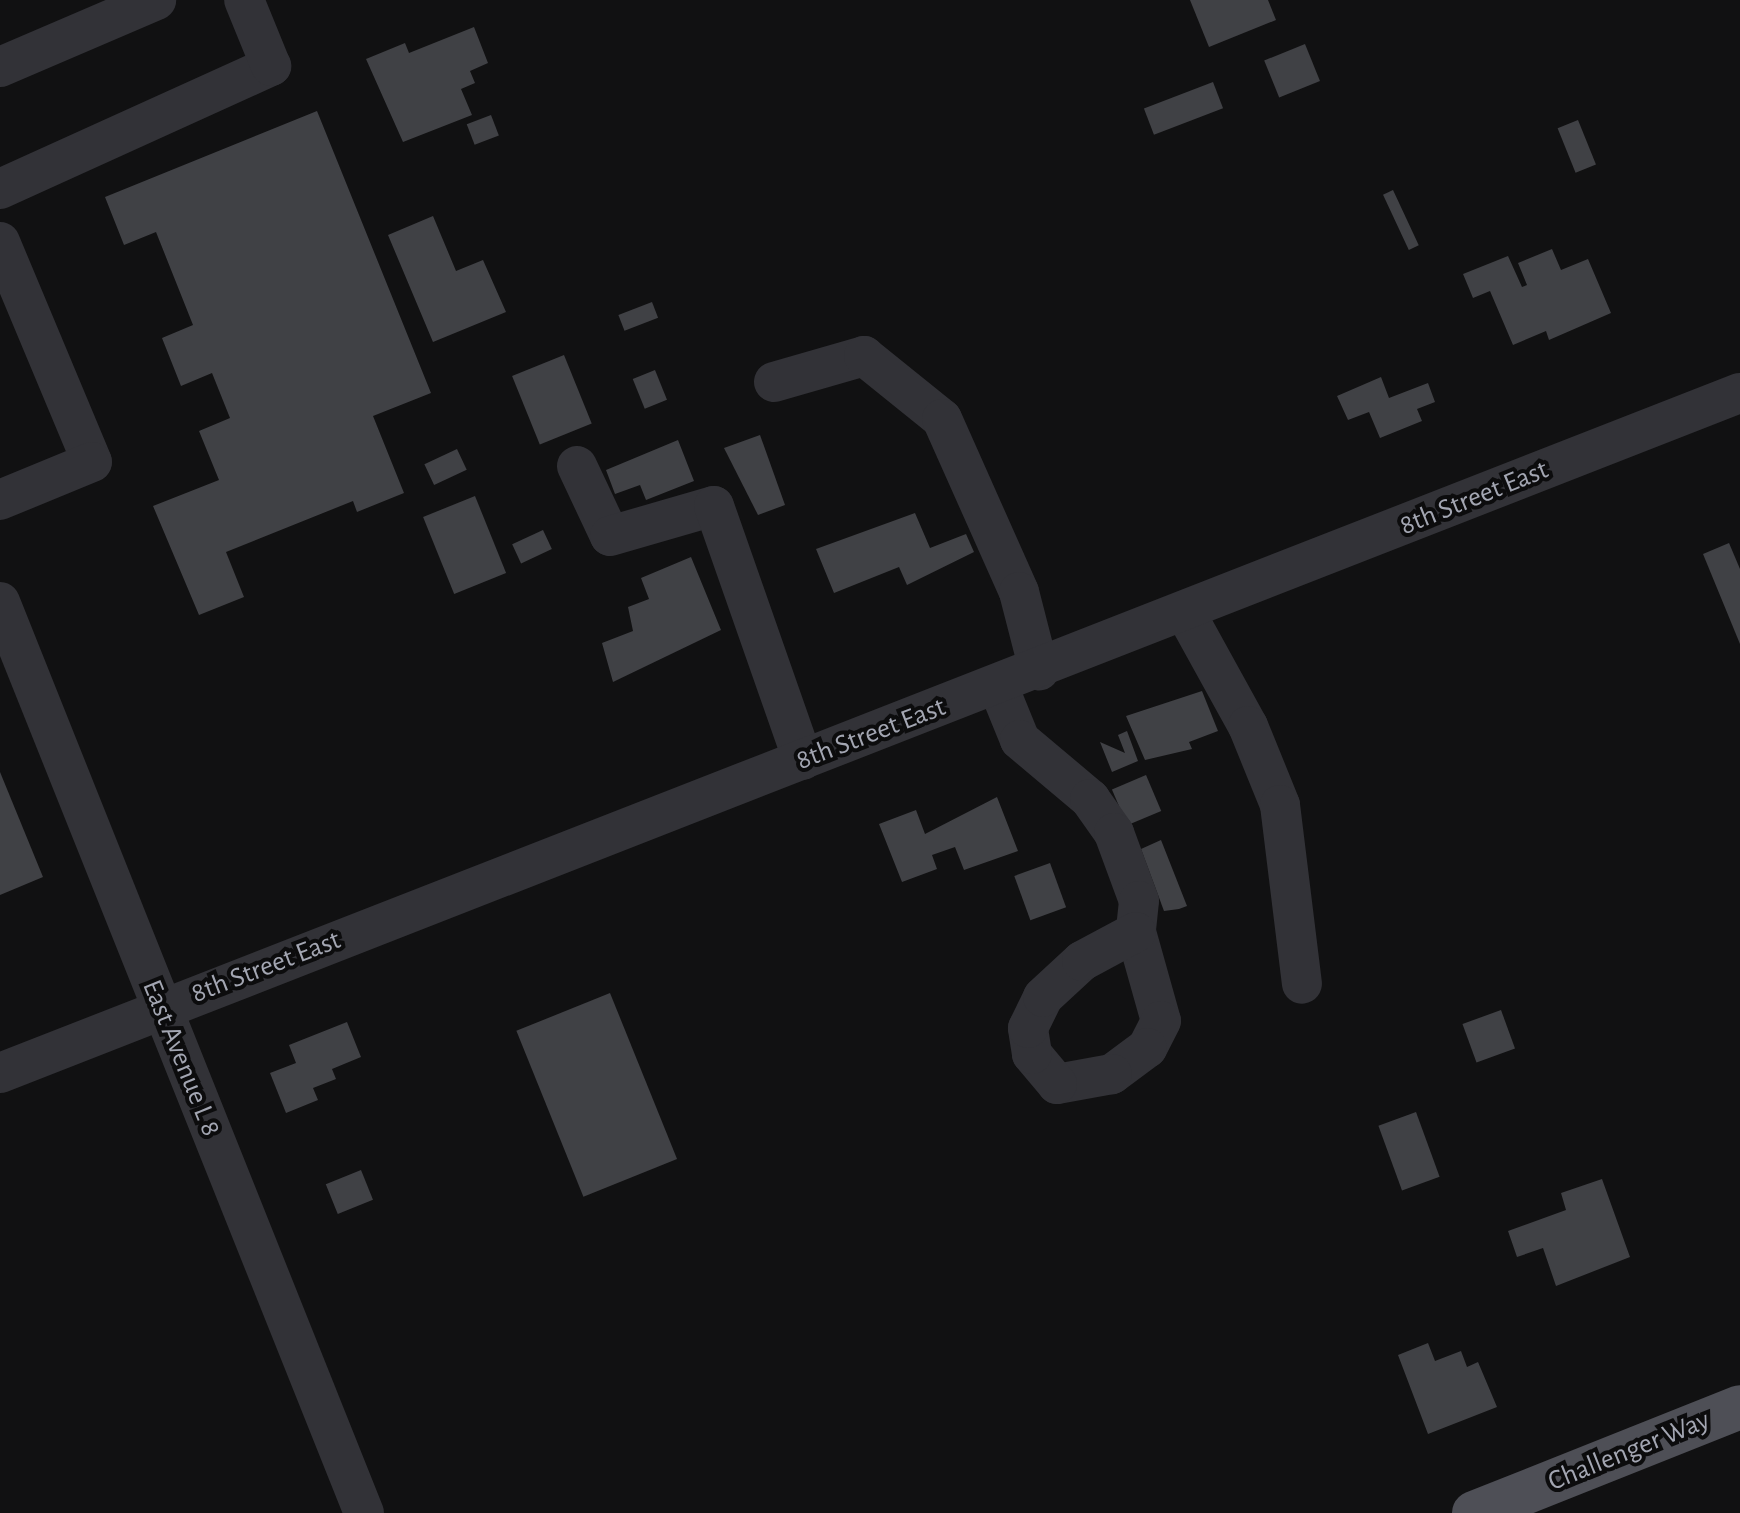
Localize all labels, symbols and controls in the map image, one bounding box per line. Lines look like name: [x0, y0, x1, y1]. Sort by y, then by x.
street label: 8th Street East: [1395, 453, 1553, 543]
street label: 8th Street East: [792, 690, 950, 778]
street label: 8th Street East: [187, 923, 345, 1011]
street label: East Avenue L 8: [134, 975, 228, 1141]
street label: Challenger Way: [1543, 1403, 1715, 1499]

